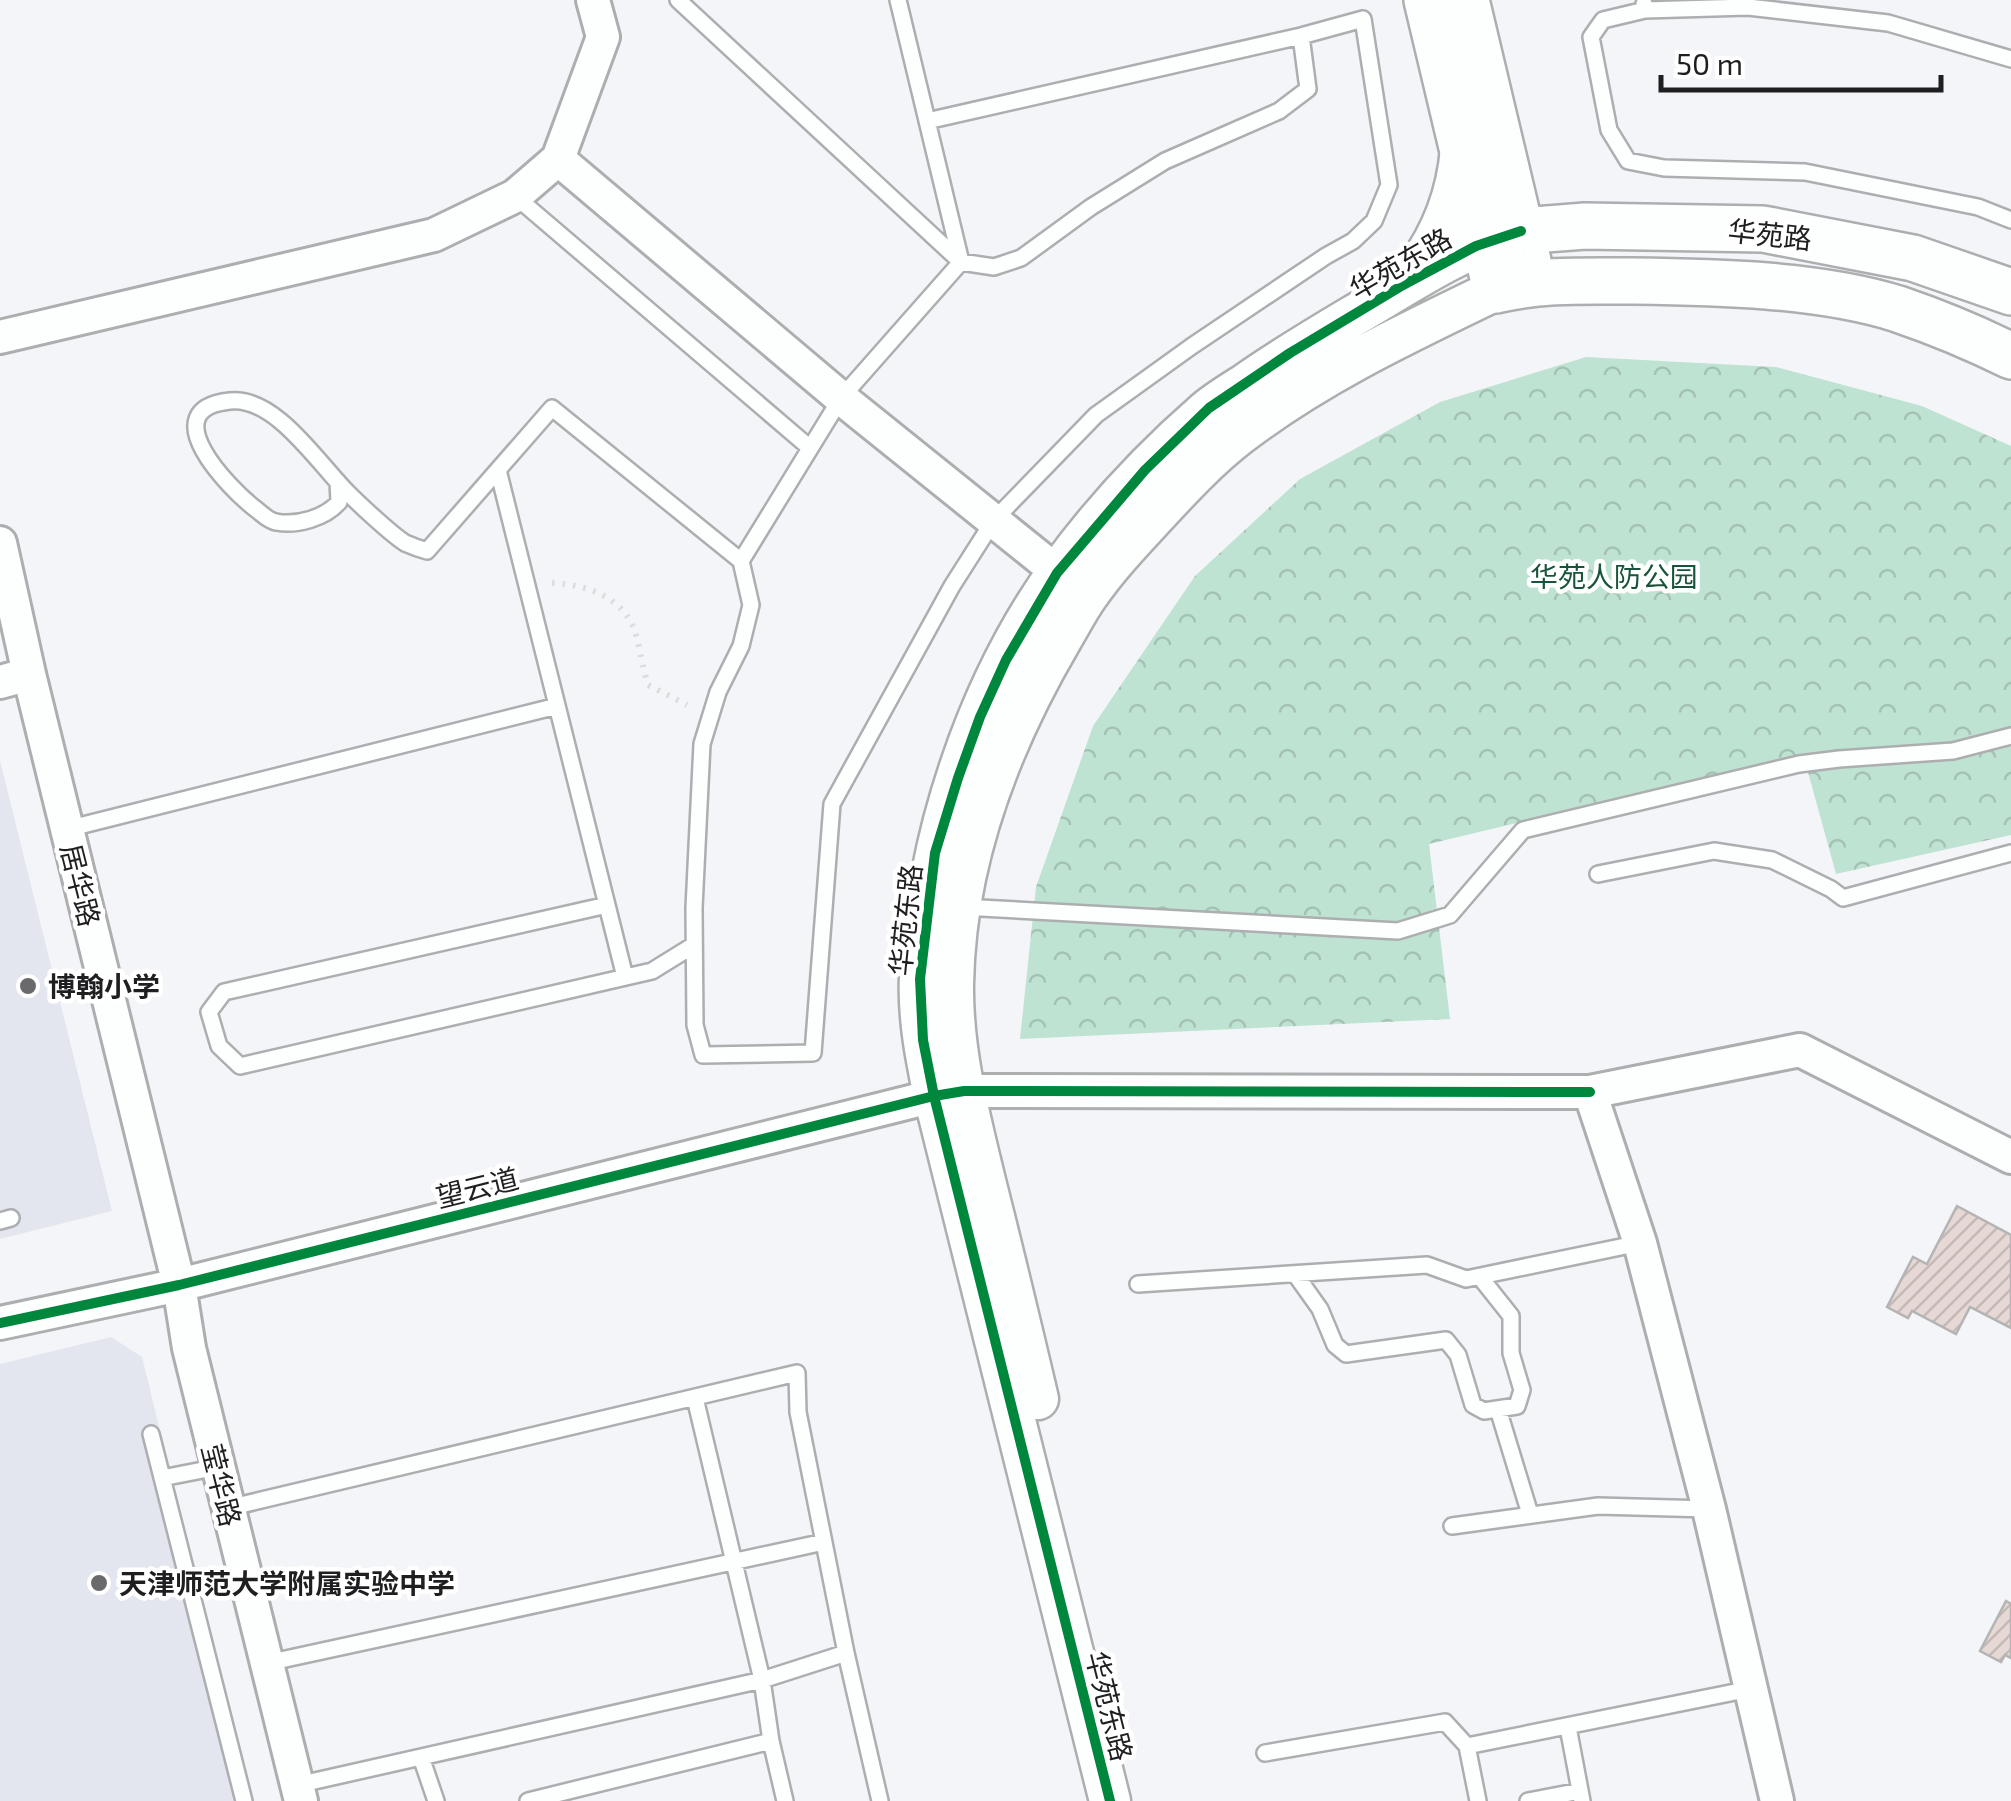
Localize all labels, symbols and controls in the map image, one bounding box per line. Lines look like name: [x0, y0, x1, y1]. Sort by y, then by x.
scale bar: [1661, 30, 1941, 92]
text: 50 m: [1676, 45, 1743, 81]
street label: 华苑路: [1726, 213, 1814, 255]
street label: 华苑东路: [1343, 220, 1457, 306]
park label: 华苑人防公园: [1530, 559, 1698, 593]
street label: 居华路: [54, 840, 108, 930]
street label: 华苑东路: [882, 863, 928, 977]
place label: 博翰小学: [48, 969, 160, 1003]
marker: 博翰小学: [17, 975, 39, 997]
street label: 望云道: [432, 1160, 522, 1214]
street label: 莹华路: [195, 1440, 249, 1530]
place label: 天津师范大学附属实验中学: [119, 1566, 455, 1600]
marker: 天津师范大学附属实验中学: [88, 1572, 110, 1594]
street label: 华苑东路: [1080, 1648, 1140, 1764]

